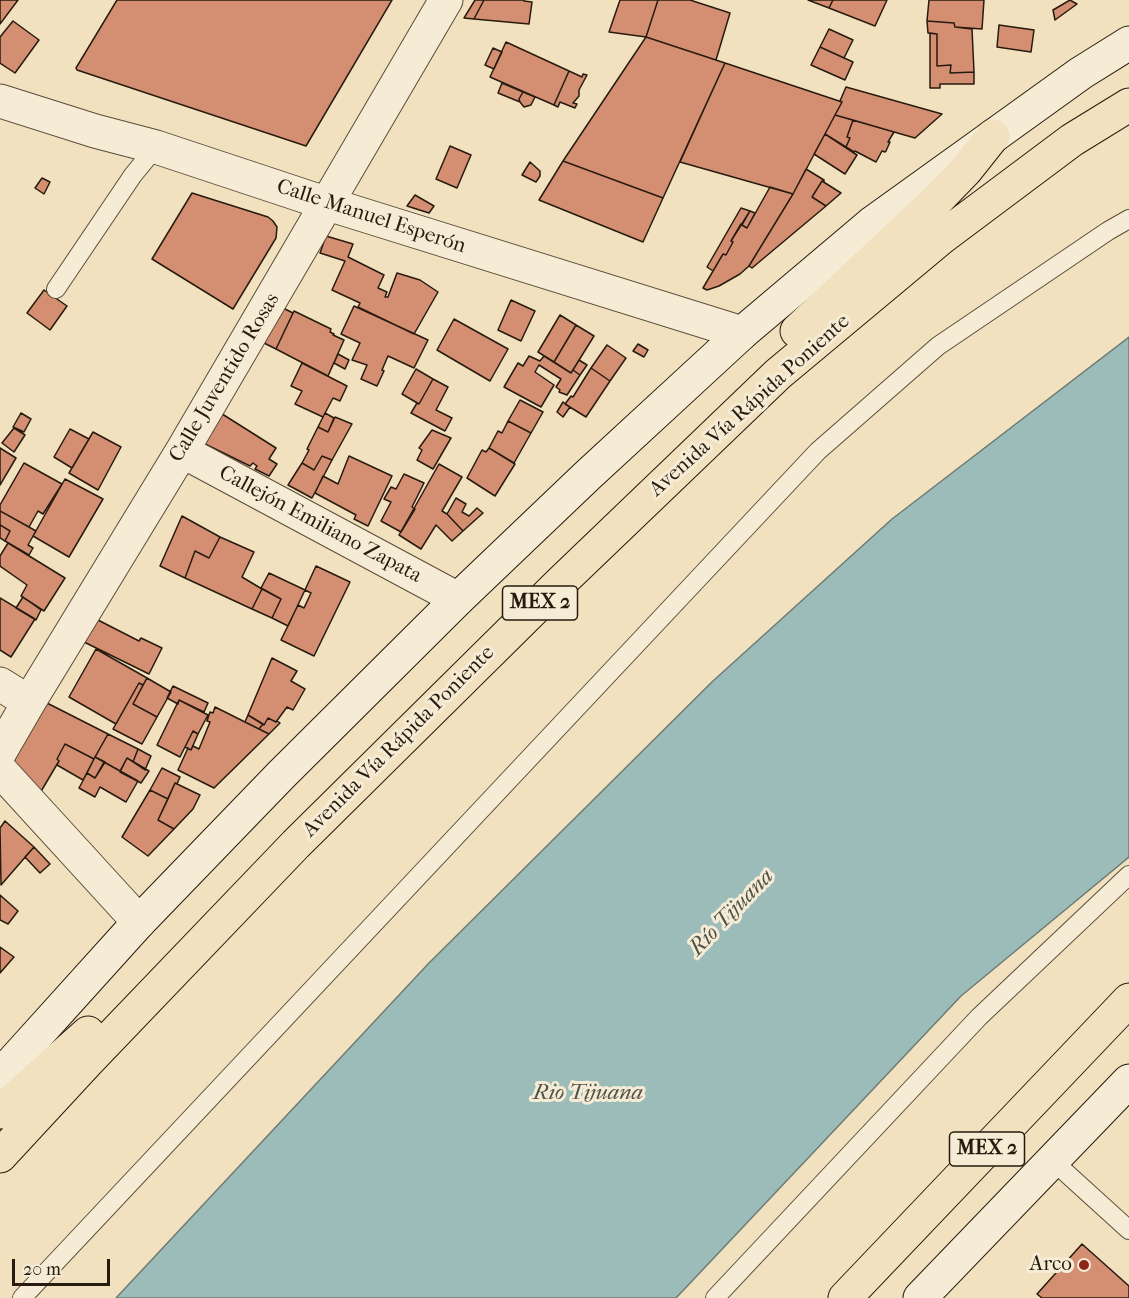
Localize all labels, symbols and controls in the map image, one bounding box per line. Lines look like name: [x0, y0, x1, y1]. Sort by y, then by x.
street label: Calle Manuel Esperón: [273, 175, 469, 259]
street label: Calle Juventido Rosas: [165, 289, 285, 467]
street label: Avenida Vía Rápida Poniente: [645, 309, 855, 503]
street label: Callejón Emiliano Zapata: [214, 461, 426, 589]
road number: MEX 2: [502, 586, 578, 620]
street label: Avenida Vía Rápida Poniente: [298, 641, 500, 843]
water label: Río Tijuana: [684, 864, 780, 962]
water label: Rio Tijuana: [533, 1081, 643, 1107]
road number: MEX 2: [950, 1132, 1024, 1166]
scale bar: [15, 1247, 112, 1285]
place label: Arco: [1030, 1252, 1072, 1278]
marker: Arco: [1077, 1258, 1091, 1272]
text: 20 m: [23, 1259, 61, 1280]

